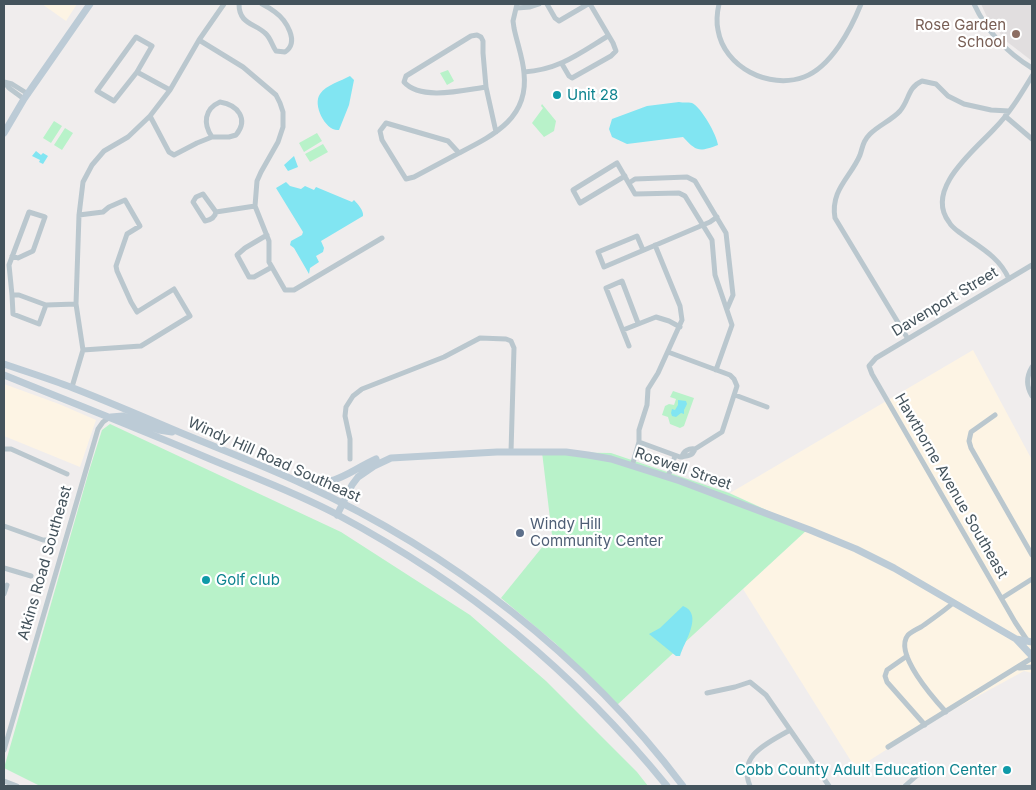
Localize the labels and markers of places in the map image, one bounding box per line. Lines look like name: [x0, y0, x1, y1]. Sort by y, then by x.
place label: Rose Garden School: [915, 16, 1006, 51]
marker: Rose Garden School: [1010, 28, 1022, 40]
place label: Unit 28: [567, 86, 618, 104]
marker: Unit 28: [551, 89, 563, 101]
place label: Windy Hill Community Center: [530, 515, 663, 550]
marker: Windy Hill Community Center: [514, 527, 526, 539]
place label: Golf club: [216, 571, 280, 589]
marker: Golf club: [200, 574, 212, 586]
place label: Cobb County Adult Education Center: [735, 761, 997, 779]
marker: Cobb County Adult Education Center: [1001, 764, 1013, 776]

